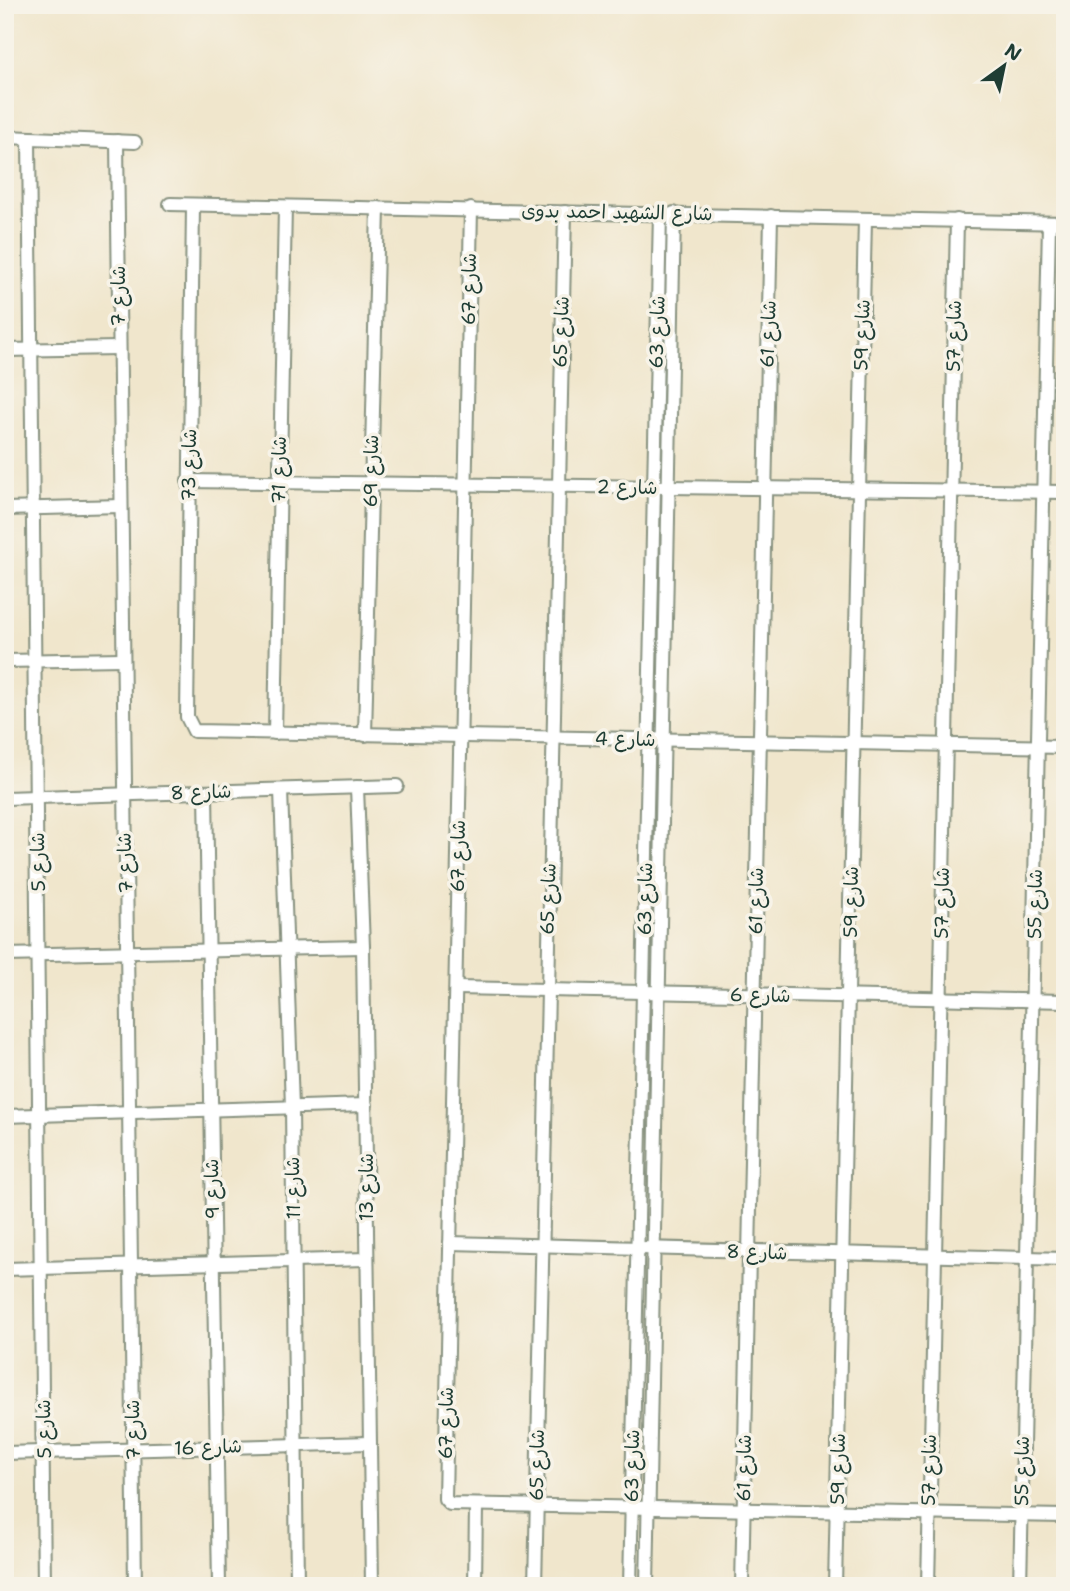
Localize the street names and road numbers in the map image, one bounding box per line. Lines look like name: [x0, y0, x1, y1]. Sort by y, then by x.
street label: شارع الشهيد احمد بدوى: [521, 198, 713, 227]
street label: شارع 67: [456, 253, 483, 325]
street label: شارع 7: [106, 266, 132, 326]
street label: شارع 63: [643, 295, 672, 369]
street label: شارع 65: [547, 296, 576, 368]
street label: شارع 59: [848, 299, 877, 371]
street label: شارع 61: [754, 300, 783, 368]
street label: شارع 57: [941, 300, 968, 372]
street label: شارع 73: [176, 428, 203, 502]
street label: شارع 69: [358, 434, 385, 508]
street label: شارع 71: [266, 436, 293, 504]
street label: شارع 2: [596, 474, 658, 501]
street label: شارع 4: [594, 726, 656, 753]
street label: شارع 8: [170, 778, 232, 807]
street label: شارع 67: [445, 820, 472, 892]
street label: شارع 5: [25, 832, 52, 892]
street label: شارع 7: [111, 832, 140, 894]
street label: شارع 63: [632, 862, 659, 936]
street label: شارع 65: [534, 863, 563, 935]
street label: شارع 59: [838, 866, 865, 938]
street label: شارع 61: [743, 867, 770, 935]
street label: شارع 57: [929, 867, 956, 939]
street label: شارع 55: [1022, 869, 1049, 939]
street label: شارع 6: [729, 982, 791, 1009]
street label: شارع 13: [354, 1153, 380, 1221]
street label: شارع 11: [280, 1156, 307, 1220]
street label: شارع 9: [199, 1158, 226, 1220]
street label: شارع 8: [726, 1238, 788, 1267]
street label: شارع 67: [433, 1387, 460, 1459]
street label: شارع 5: [31, 1399, 58, 1459]
street label: شارع 7: [120, 1399, 147, 1461]
street label: شارع 65: [524, 1429, 551, 1501]
street label: شارع 63: [619, 1429, 646, 1503]
street label: شارع 16: [173, 1433, 243, 1462]
street label: شارع 59: [825, 1433, 852, 1505]
street label: شارع 61: [731, 1434, 758, 1502]
street label: شارع 57: [916, 1434, 943, 1506]
street label: شارع 55: [1009, 1436, 1036, 1506]

